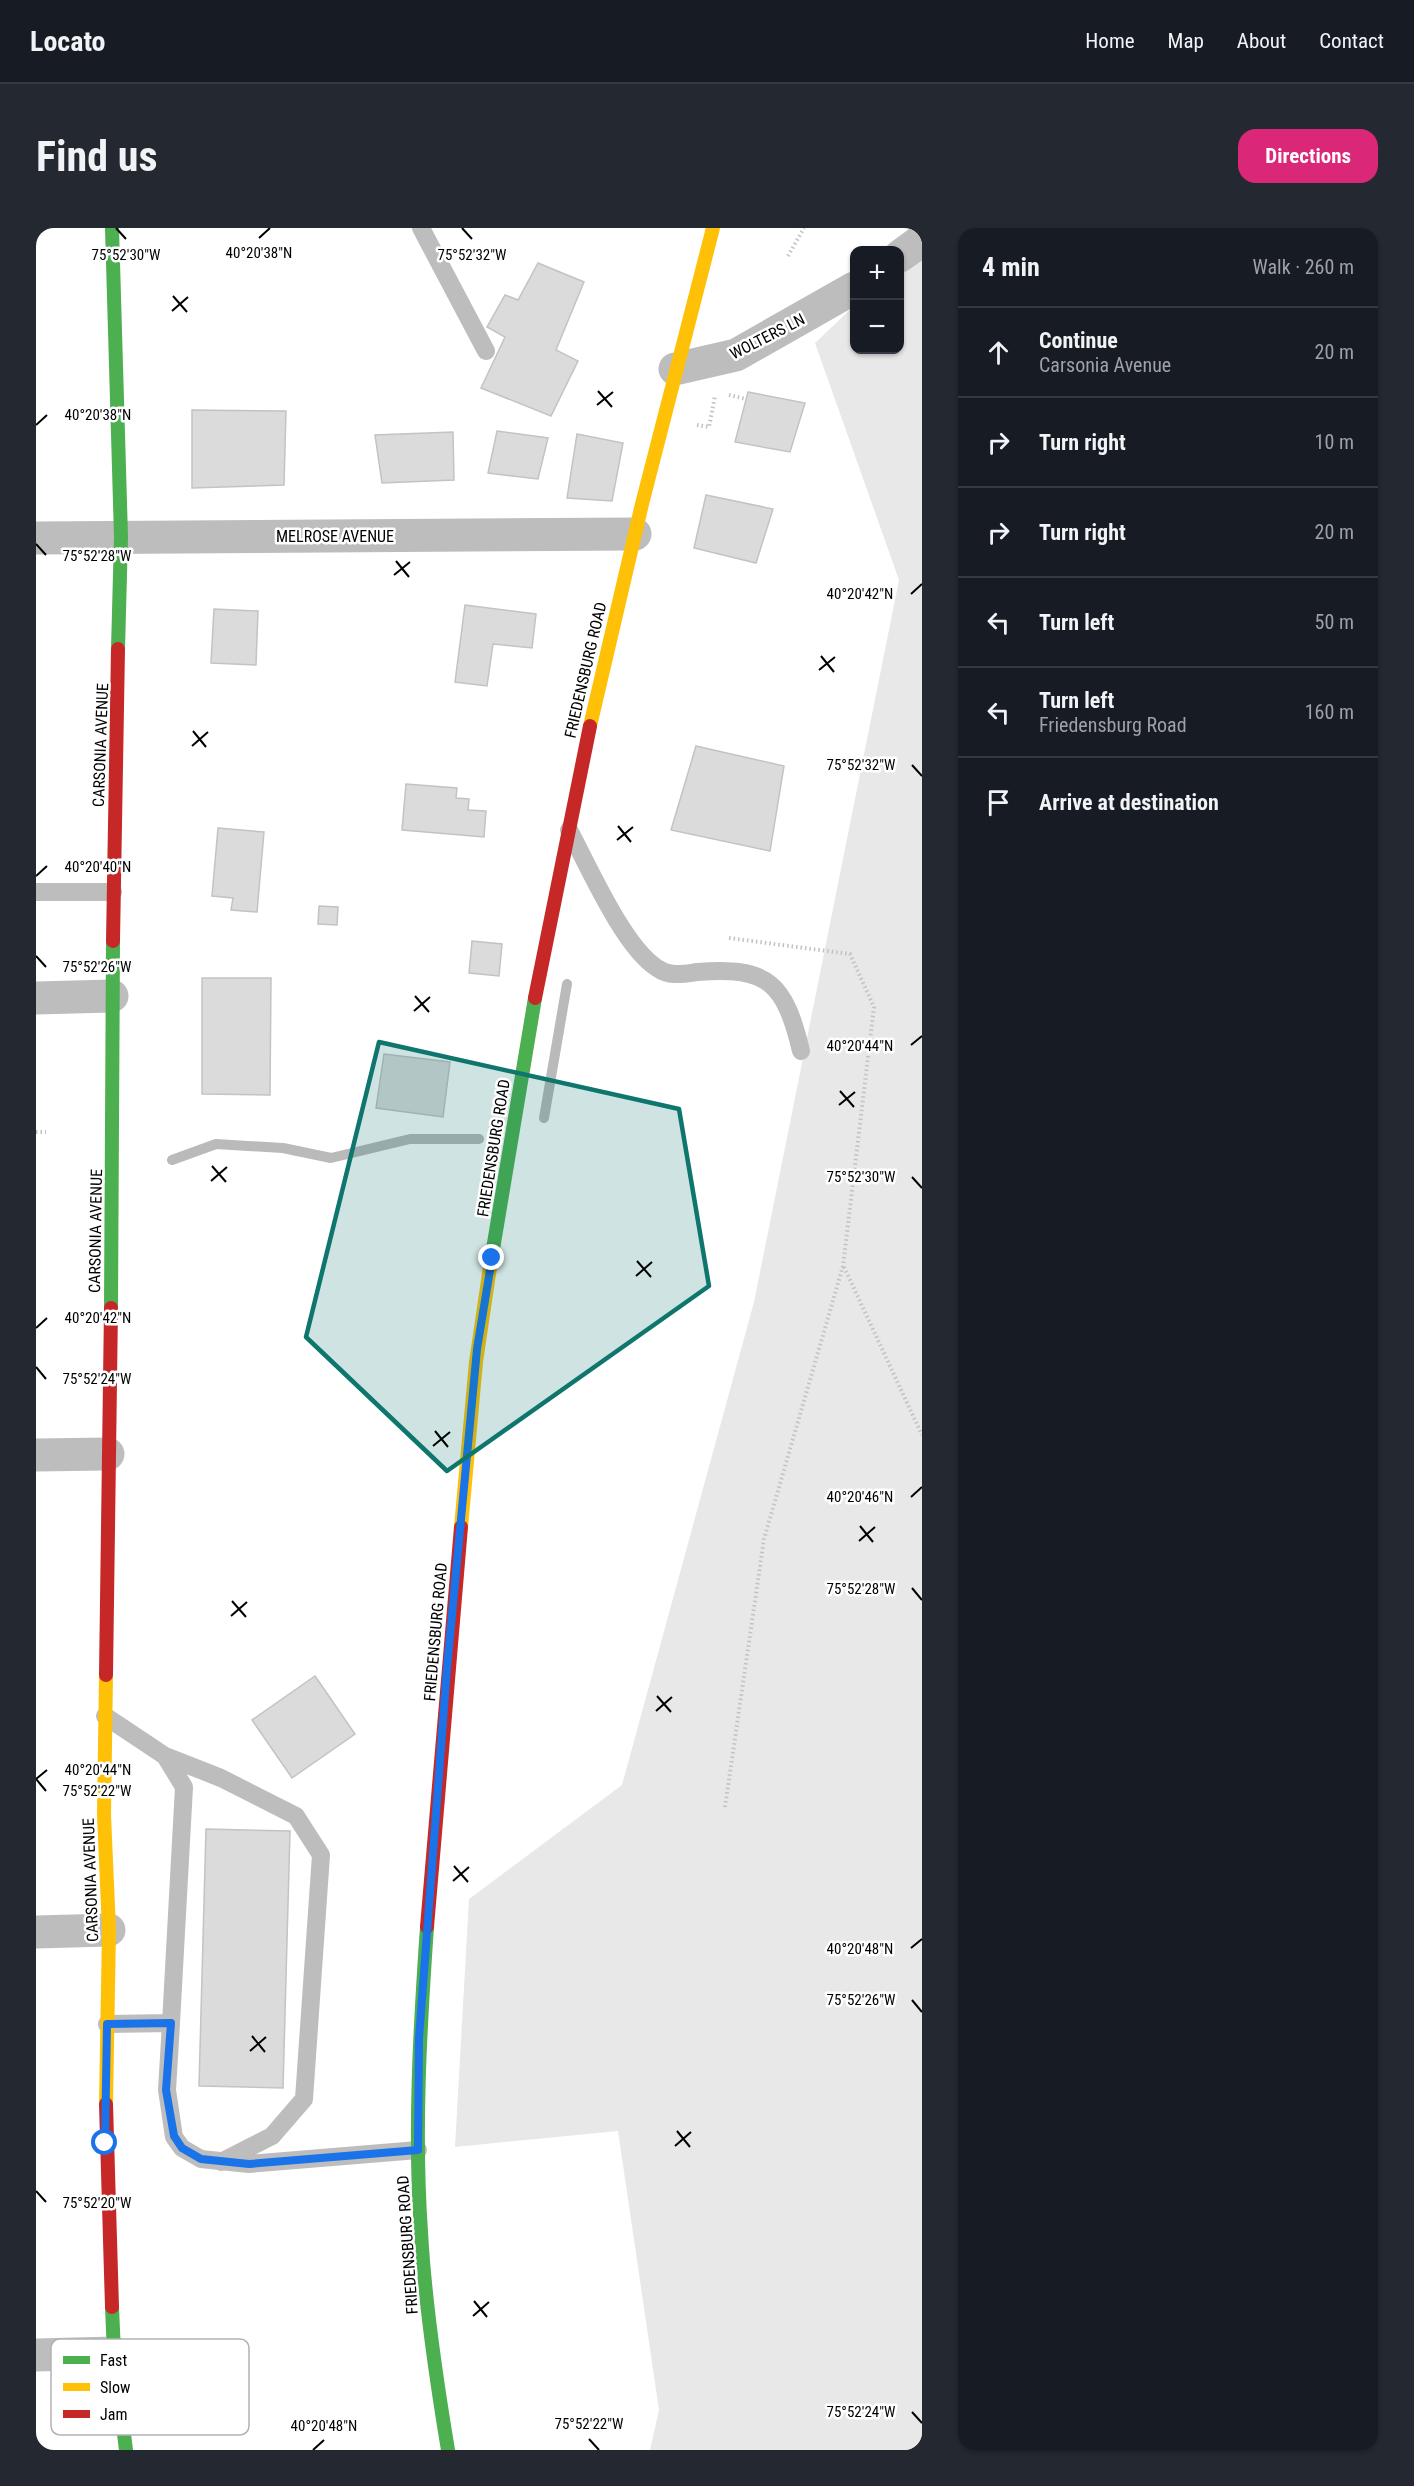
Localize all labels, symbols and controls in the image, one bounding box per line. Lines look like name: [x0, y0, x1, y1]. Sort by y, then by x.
text: Locato: [30, 25, 106, 58]
text: Home: [1085, 29, 1135, 53]
text: Map: [1168, 29, 1204, 53]
text: About: [1237, 29, 1286, 53]
text: Contact: [1319, 29, 1384, 53]
button: Directions: [1238, 129, 1378, 183]
text: Find us: [36, 132, 157, 181]
text: 40°20'38"N: [226, 244, 292, 262]
text: 75°52'30"W: [92, 246, 161, 264]
text: 75°52'32"W: [438, 246, 507, 264]
map controls: [850, 246, 904, 354]
button: +: [850, 246, 904, 300]
text: 4 min: [982, 252, 1040, 282]
text: Walk · 260 m: [1253, 255, 1354, 279]
button: −: [850, 300, 904, 354]
street label: WOLTERS LN: [727, 309, 808, 363]
text: Continue: [1039, 328, 1118, 353]
icon: ahead: [982, 336, 1015, 369]
text: 20 m: [1315, 340, 1354, 364]
text: Carsonia Avenue: [1039, 353, 1171, 377]
text: 40°20'38"N: [65, 406, 131, 424]
icon: right: [982, 426, 1015, 459]
text: Turn right: [1039, 430, 1126, 455]
text: 10 m: [1315, 430, 1354, 454]
icon: right: [982, 516, 1015, 549]
text: Turn right: [1039, 520, 1126, 545]
text: 20 m: [1315, 520, 1354, 544]
street label: MELROSE AVENUE: [276, 527, 394, 546]
text: 75°52'28"W: [63, 547, 132, 565]
text: 40°20'42"N: [827, 585, 893, 603]
street label: FRIEDENSBURG ROAD: [561, 600, 610, 740]
icon: left: [982, 606, 1015, 639]
text: Turn left: [1039, 610, 1114, 635]
text: 50 m: [1315, 610, 1354, 634]
street label: CARSONIA AVENUE: [89, 683, 112, 807]
text: Turn left: [1039, 688, 1114, 713]
icon: left: [982, 696, 1015, 729]
text: 160 m: [1305, 700, 1354, 724]
text: Friedensburg Road: [1039, 713, 1187, 737]
text: 75°52'32"W: [827, 756, 896, 774]
icon: arrive: [982, 786, 1015, 819]
text: Arrive at destination: [1039, 790, 1219, 815]
text: 40°20'40"N: [65, 858, 131, 876]
text: 75°52'26"W: [63, 958, 132, 976]
text: 40°20'44"N: [827, 1037, 893, 1055]
street label: FRIEDENSBURG ROAD: [473, 1078, 514, 1218]
text: 75°52'30"W: [827, 1168, 896, 1186]
street label: CARSONIA AVENUE: [85, 1169, 106, 1293]
route end: [478, 1244, 504, 1270]
text: 40°20'42"N: [65, 1309, 131, 1327]
text: 75°52'24"W: [63, 1370, 132, 1388]
text: 40°20'46"N: [827, 1488, 893, 1506]
street label: FRIEDENSBURG ROAD: [420, 1562, 451, 1702]
text: 75°52'28"W: [827, 1580, 896, 1598]
text: 40°20'44"N: [65, 1761, 131, 1779]
text: 75°52'22"W: [63, 1782, 132, 1800]
street label: CARSONIA AVENUE: [79, 1818, 102, 1942]
text: 40°20'48"N: [827, 1940, 893, 1958]
text: 75°52'26"W: [827, 1991, 896, 2009]
route start: [91, 2129, 117, 2155]
street label: FRIEDENSBURG ROAD: [393, 2175, 422, 2315]
text: 75°52'20"W: [63, 2194, 132, 2212]
legend: [51, 2339, 249, 2435]
text: Fast: [100, 2351, 127, 2370]
text: Slow: [100, 2378, 130, 2397]
text: 75°52'24"W: [827, 2403, 896, 2421]
text: Jam: [100, 2405, 127, 2424]
text: 75°52'22"W: [555, 2415, 624, 2433]
text: 40°20'48"N: [291, 2417, 357, 2435]

